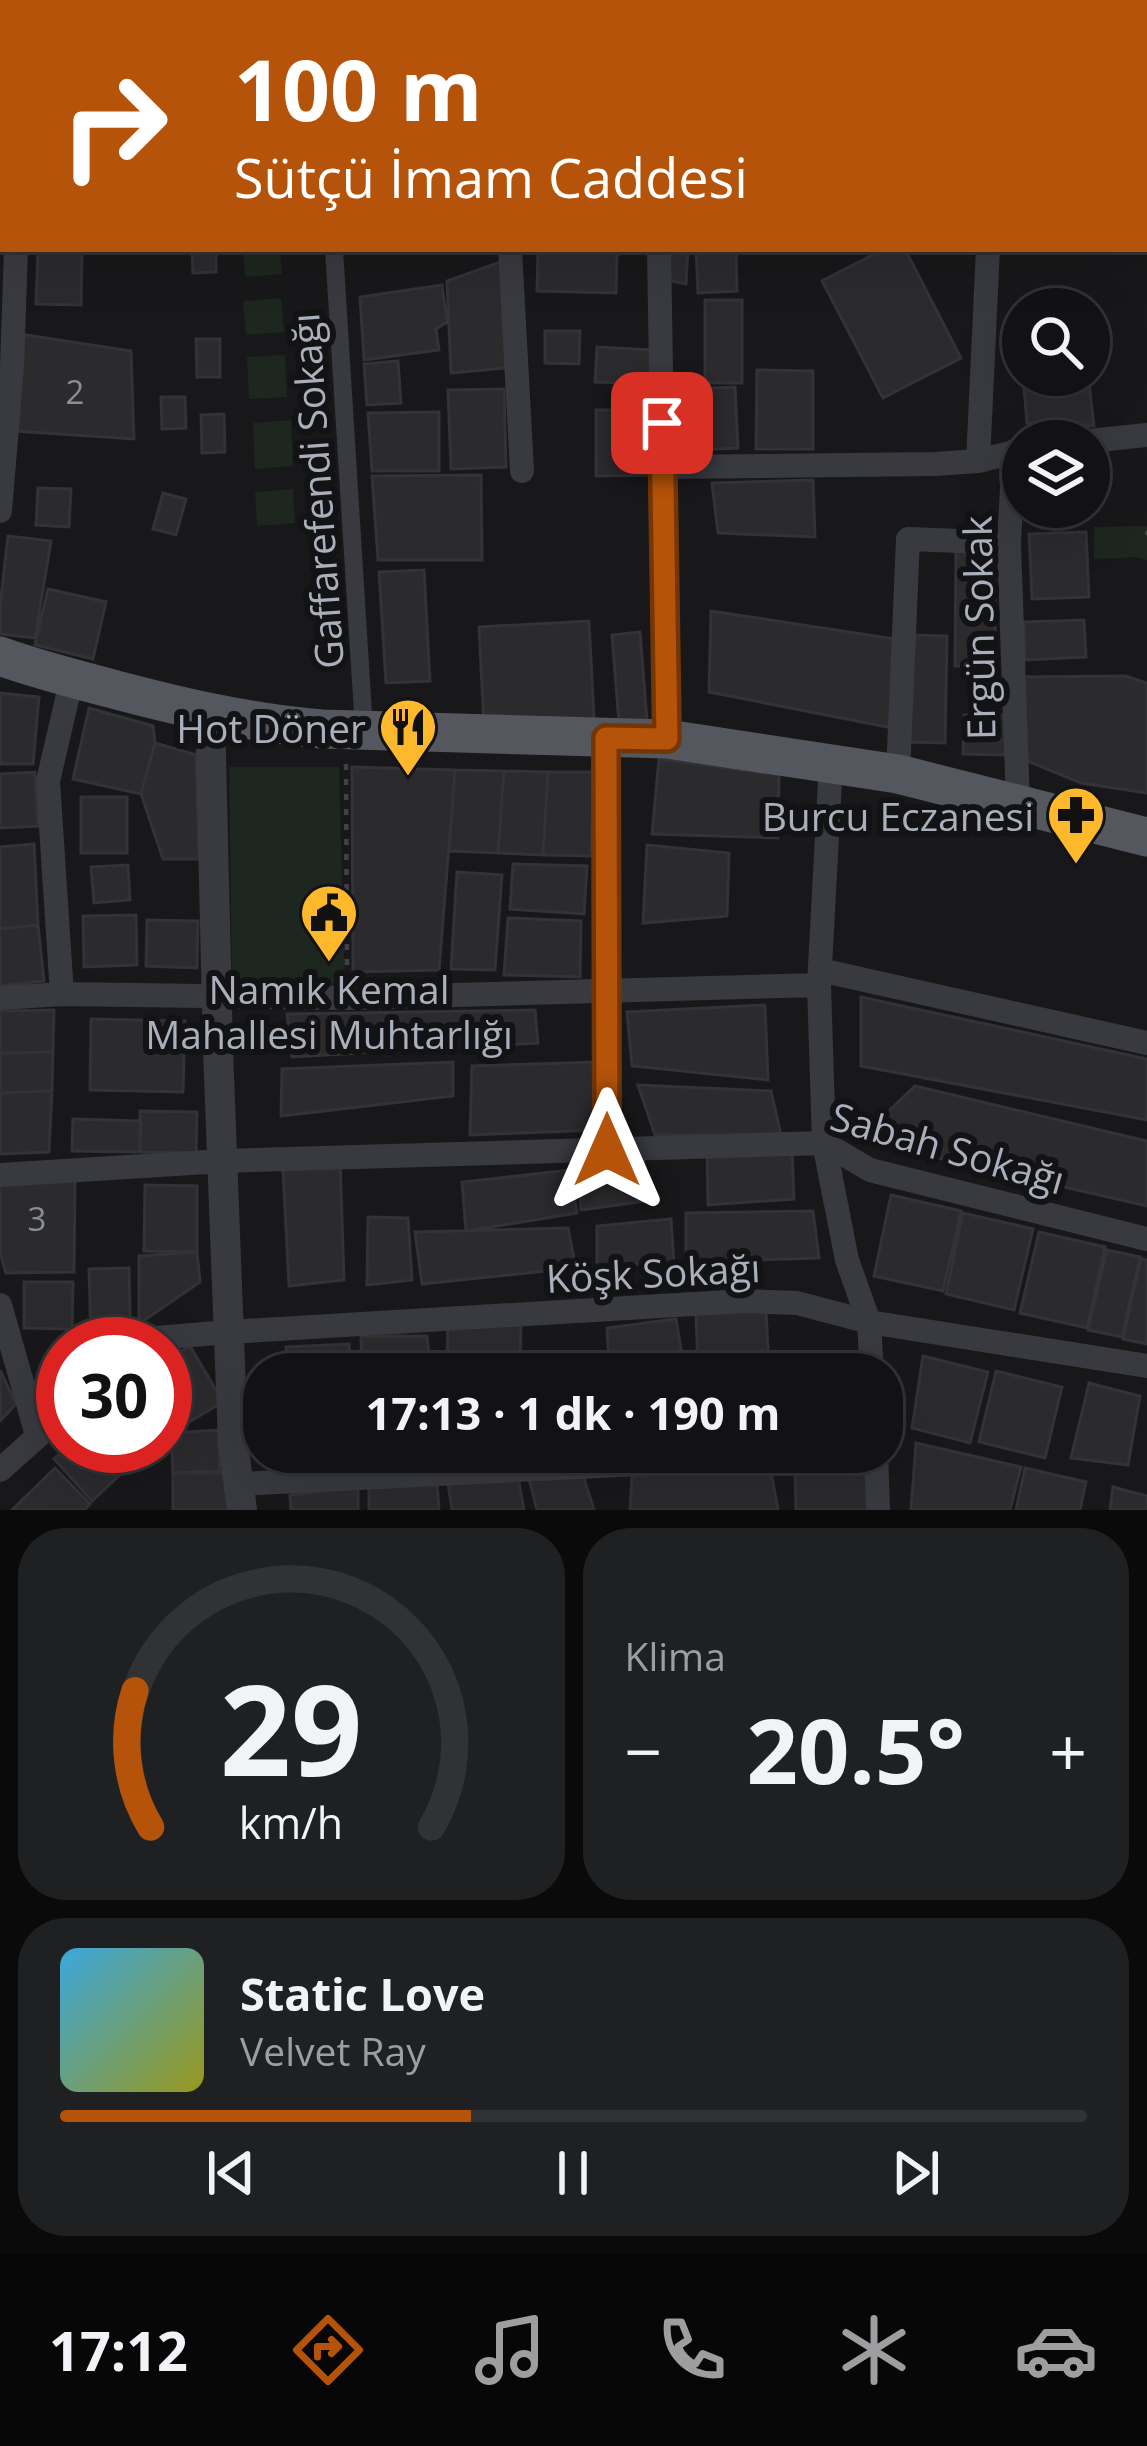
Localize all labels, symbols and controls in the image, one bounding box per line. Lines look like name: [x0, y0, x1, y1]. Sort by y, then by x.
text: 100 m: [234, 31, 482, 146]
icon: right: [36, 48, 192, 204]
text: Sütçü İmam Caddesi: [234, 140, 748, 214]
map controls: [1002, 288, 1110, 528]
button: search: [1002, 288, 1110, 396]
street label: Gaffarefendi Sokağı: [277, 311, 355, 671]
house number: 2: [66, 369, 84, 414]
pin: [611, 372, 713, 474]
icon: arrive: [629, 390, 695, 456]
button: layers: [1002, 420, 1110, 528]
street label: Ergün Sokak: [950, 515, 1006, 741]
restaurant icon: Hot Döner: [377, 696, 439, 778]
place label: Hot Döner: [176, 701, 366, 754]
pharmacy icon: Burcu Eczanesi: [1045, 784, 1107, 866]
place label: Burcu Eczanesi: [762, 789, 1034, 842]
public building icon: Namık Kemal Mahallesi Muhtarlığı: [298, 882, 360, 964]
place label: Namık Kemal Mahallesi Muhtarlığı: [145, 962, 513, 1060]
position arrow: [544, 1087, 670, 1213]
street label: Sabah Sokağı: [825, 1088, 1071, 1206]
house number: 3: [28, 1196, 46, 1241]
street label: Köşk Sokağı: [544, 1240, 762, 1304]
speed limit sign: 30: [36, 1317, 192, 1473]
text: 17:13 · 1 dk · 190 m: [365, 1382, 781, 1443]
text: Klima: [625, 1629, 726, 1682]
text: 29: [220, 1643, 363, 1813]
text: 20.5°: [746, 1688, 965, 1810]
text: −: [625, 1705, 662, 1795]
text: +: [1049, 1705, 1087, 1795]
text: km/h: [239, 1793, 343, 1852]
text: Static Love: [240, 1963, 485, 2024]
text: Velvet Ray: [240, 2024, 426, 2077]
icon: previous: [198, 2140, 264, 2206]
icon: pause: [540, 2140, 606, 2206]
icon: next: [883, 2140, 949, 2206]
icon: directions: [286, 2308, 370, 2392]
icon: music: [468, 2308, 552, 2392]
icon: phone: [650, 2308, 734, 2392]
icon: climate: [832, 2308, 916, 2392]
icon: car: [1014, 2308, 1098, 2392]
text: 17:12: [49, 2313, 188, 2387]

